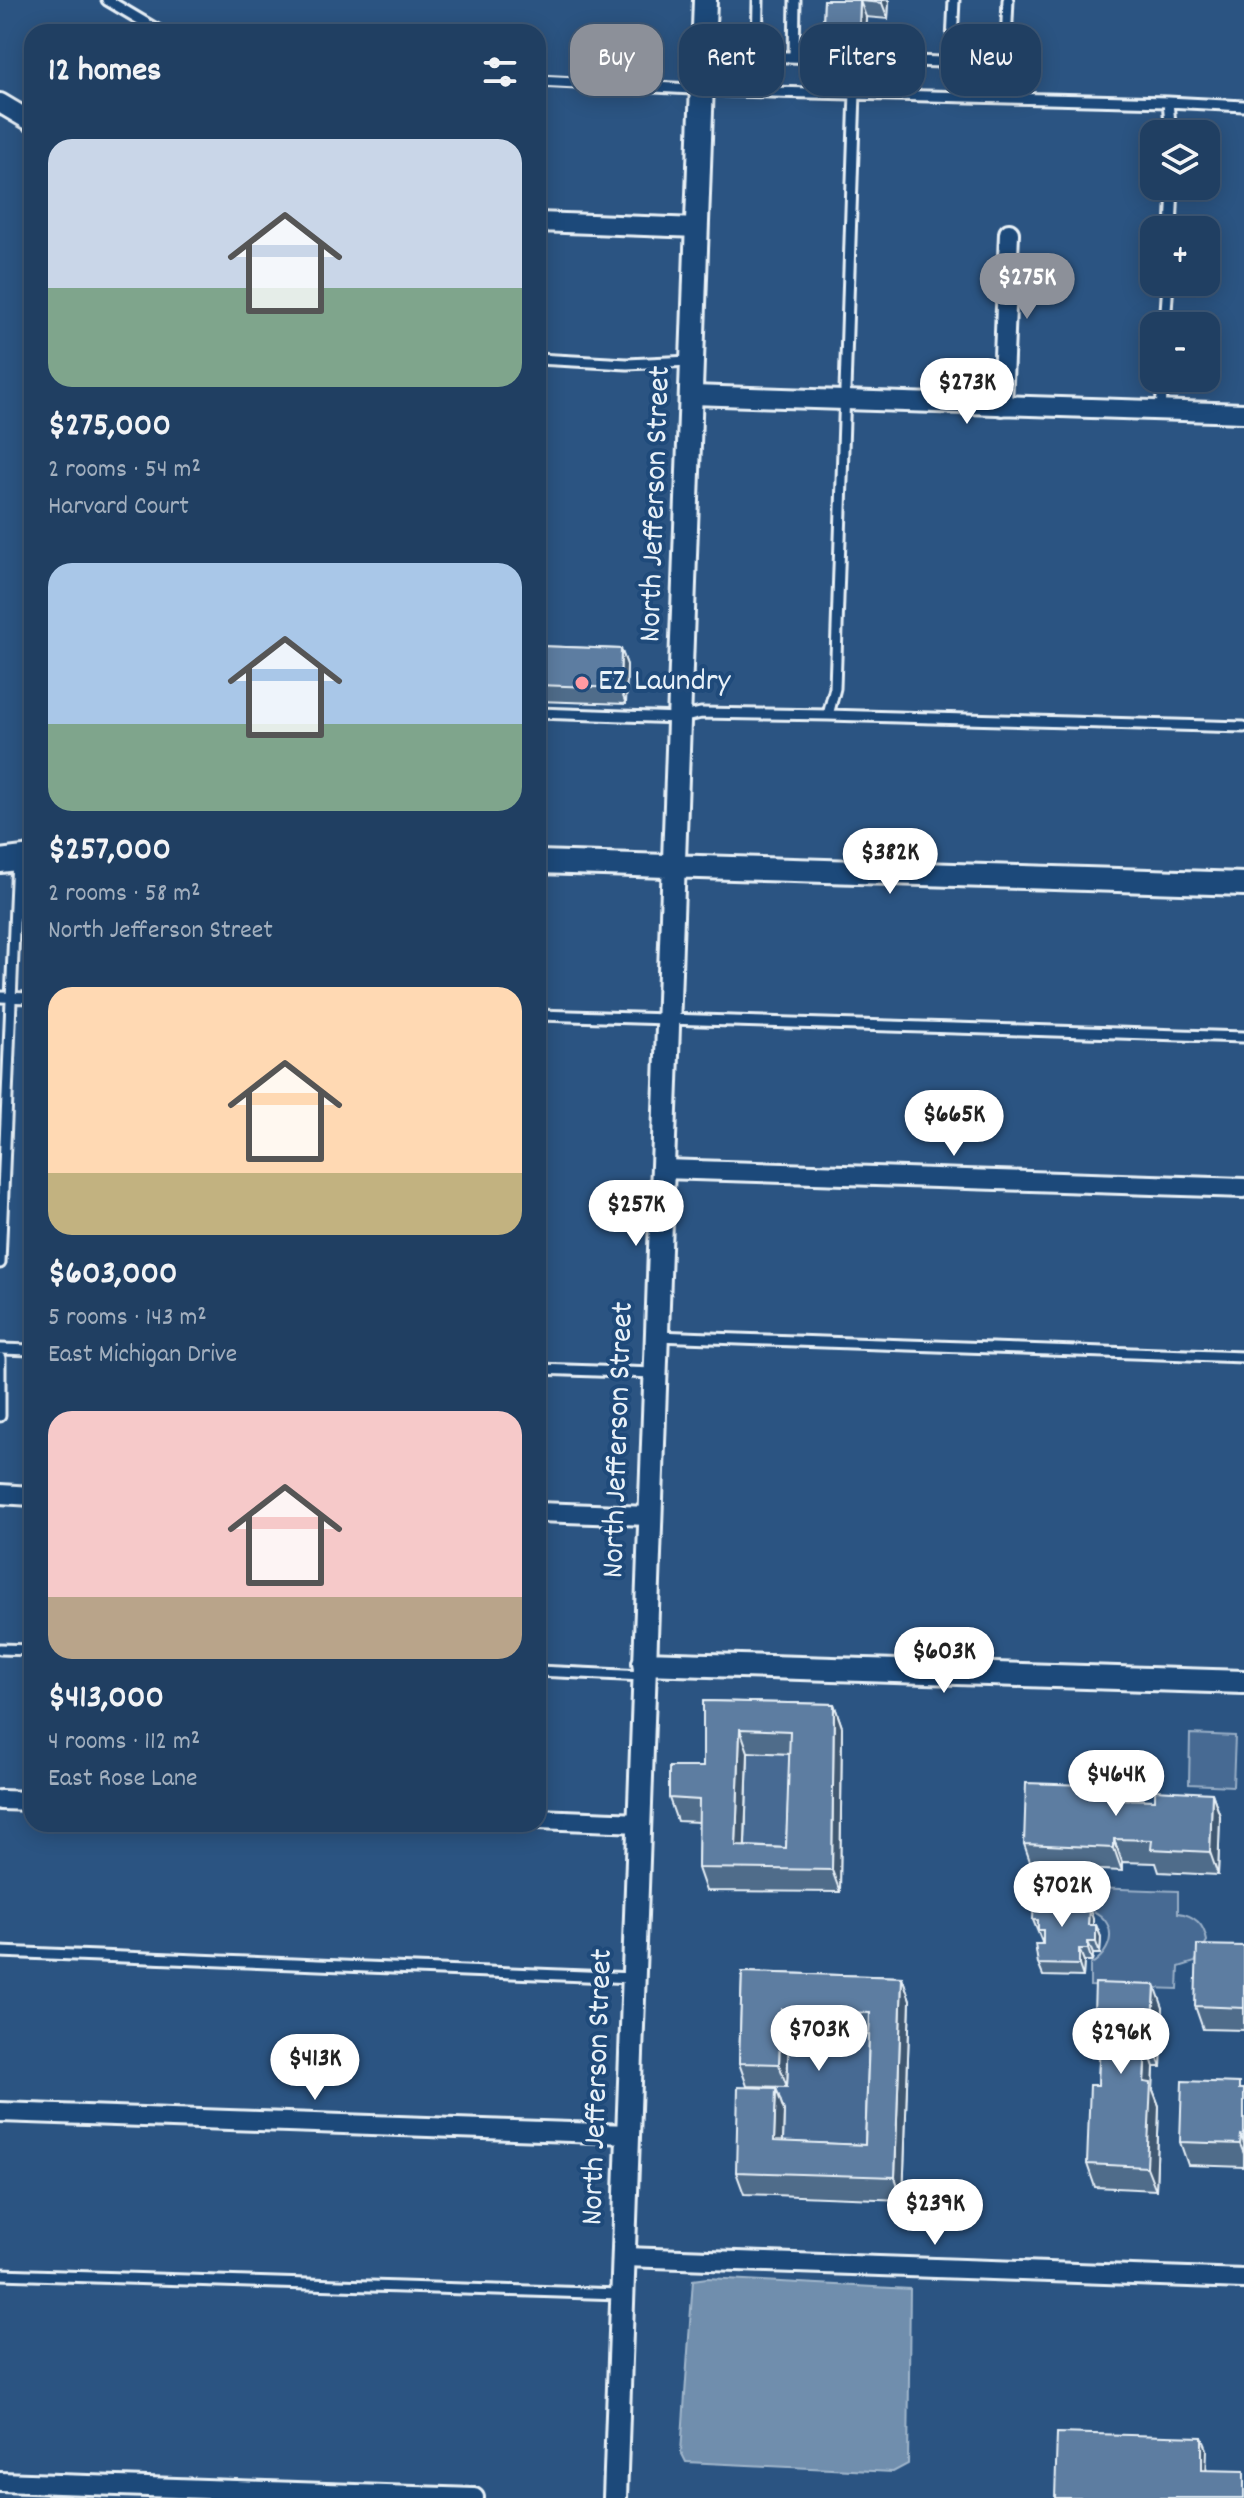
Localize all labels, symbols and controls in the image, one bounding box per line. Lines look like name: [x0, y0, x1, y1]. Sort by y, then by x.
chip: Buy: [570, 24, 663, 96]
chip: Rent: [679, 24, 784, 96]
chip: Filters: [800, 24, 925, 96]
chip: New: [941, 24, 1041, 96]
text: 12 homes: [48, 48, 161, 97]
icon: filters: [478, 50, 522, 94]
map controls: [1140, 120, 1220, 392]
button: layers: [1140, 120, 1220, 200]
icon: home: [213, 191, 357, 335]
button: +: [1140, 216, 1220, 296]
pin: $275K: [971, 253, 1083, 321]
text: $275K: [998, 260, 1056, 297]
button: −: [1140, 312, 1220, 392]
pin: $273K: [911, 358, 1023, 426]
street label: North Jefferson Street: [629, 365, 685, 643]
text: $273K: [938, 365, 996, 402]
text: $275,000: [48, 403, 171, 452]
text: 2 rooms · 54 m²: [48, 452, 201, 489]
text: Harvard Court: [48, 489, 189, 526]
icon: home: [213, 615, 357, 759]
place label: EZ Laundry: [598, 660, 732, 706]
marker: EZ Laundry: [573, 674, 591, 692]
text: $257,000: [48, 827, 171, 876]
pin: $382K: [834, 828, 946, 896]
text: $382K: [861, 835, 919, 872]
text: 2 rooms · 58 m²: [48, 876, 201, 913]
text: North Jefferson Street: [48, 913, 273, 950]
icon: home: [213, 1039, 357, 1183]
pin: $665K: [898, 1090, 1010, 1158]
text: $665K: [923, 1097, 985, 1134]
pin: $257K: [580, 1180, 692, 1248]
text: $257K: [607, 1187, 665, 1224]
text: $603,000: [48, 1251, 178, 1300]
text: 5 rooms · 143 m²: [48, 1300, 207, 1337]
street label: North Jefferson Street: [592, 1301, 648, 1579]
text: East Michigan Drive: [48, 1337, 237, 1374]
icon: home: [213, 1463, 357, 1607]
pin: $603K: [888, 1627, 1000, 1695]
text: $603K: [912, 1634, 976, 1671]
text: $413,000: [48, 1675, 164, 1724]
text: 4 rooms · 112 m²: [48, 1724, 200, 1761]
pin: $464K: [1060, 1750, 1172, 1818]
text: $464K: [1086, 1757, 1146, 1794]
text: East Rose Lane: [48, 1761, 197, 1798]
pin: $702K: [1006, 1861, 1118, 1929]
text: $702K: [1032, 1868, 1092, 1905]
street label: North Jefferson Street: [571, 1948, 627, 2226]
pin: $703K: [763, 2005, 875, 2073]
pin: $296K: [1065, 2008, 1177, 2076]
text: $703K: [789, 2012, 849, 2049]
text: $296K: [1090, 2015, 1152, 2052]
pin: $413K: [259, 2034, 371, 2102]
text: $413K: [288, 2041, 342, 2078]
pin: $239K: [879, 2179, 991, 2247]
text: $239K: [905, 2186, 965, 2223]

